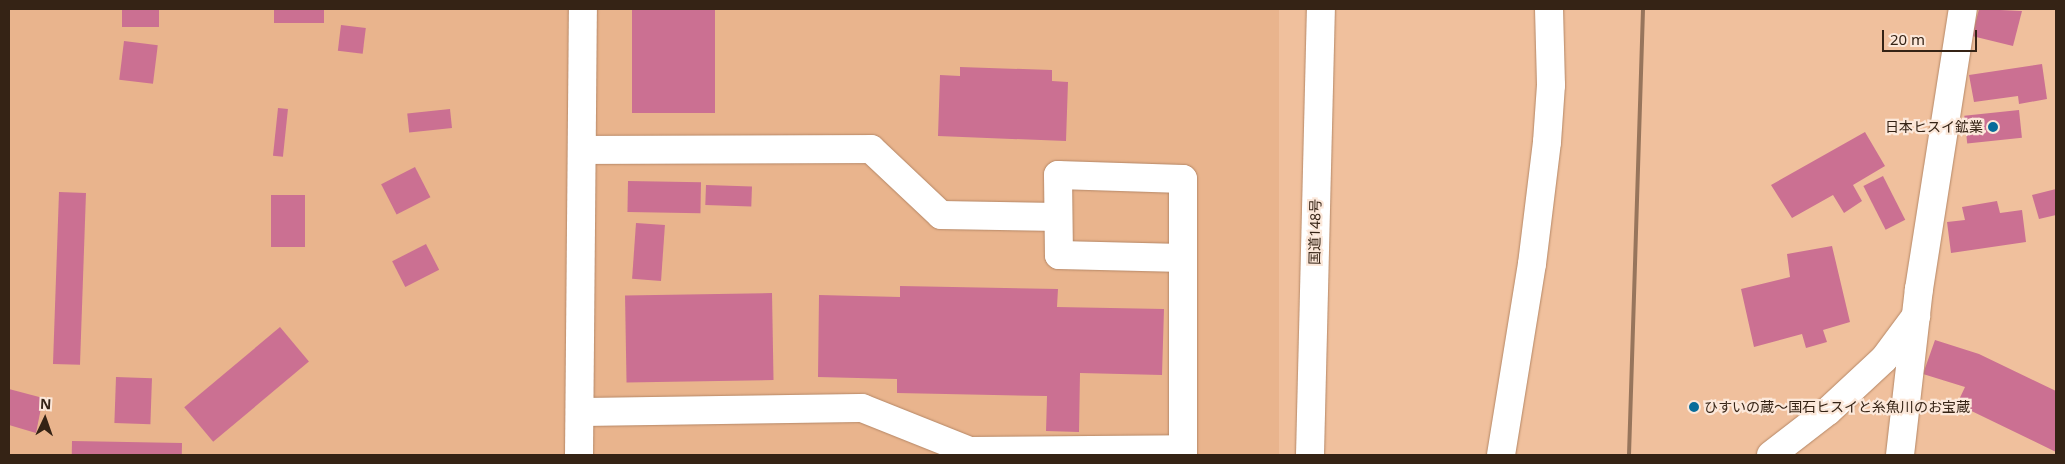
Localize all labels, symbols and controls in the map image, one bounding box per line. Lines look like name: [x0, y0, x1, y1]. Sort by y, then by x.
scale bar: [1885, 20, 1980, 52]
text: 20 m: [1890, 29, 1925, 49]
place label: 日本ヒスイ鉱業: [1885, 119, 1983, 135]
marker: 日本ヒスイ鉱業: [1987, 121, 1999, 133]
street label: 国道148号: [1306, 199, 1324, 265]
north arrow: [20, 394, 70, 444]
text: N: [40, 394, 52, 413]
place label: ひすいの蔵～国石ヒスイと糸魚川のお宝蔵: [1704, 399, 1970, 415]
marker: ひすいの蔵～国石ヒスイと糸魚川のお宝蔵: [1688, 401, 1700, 413]

